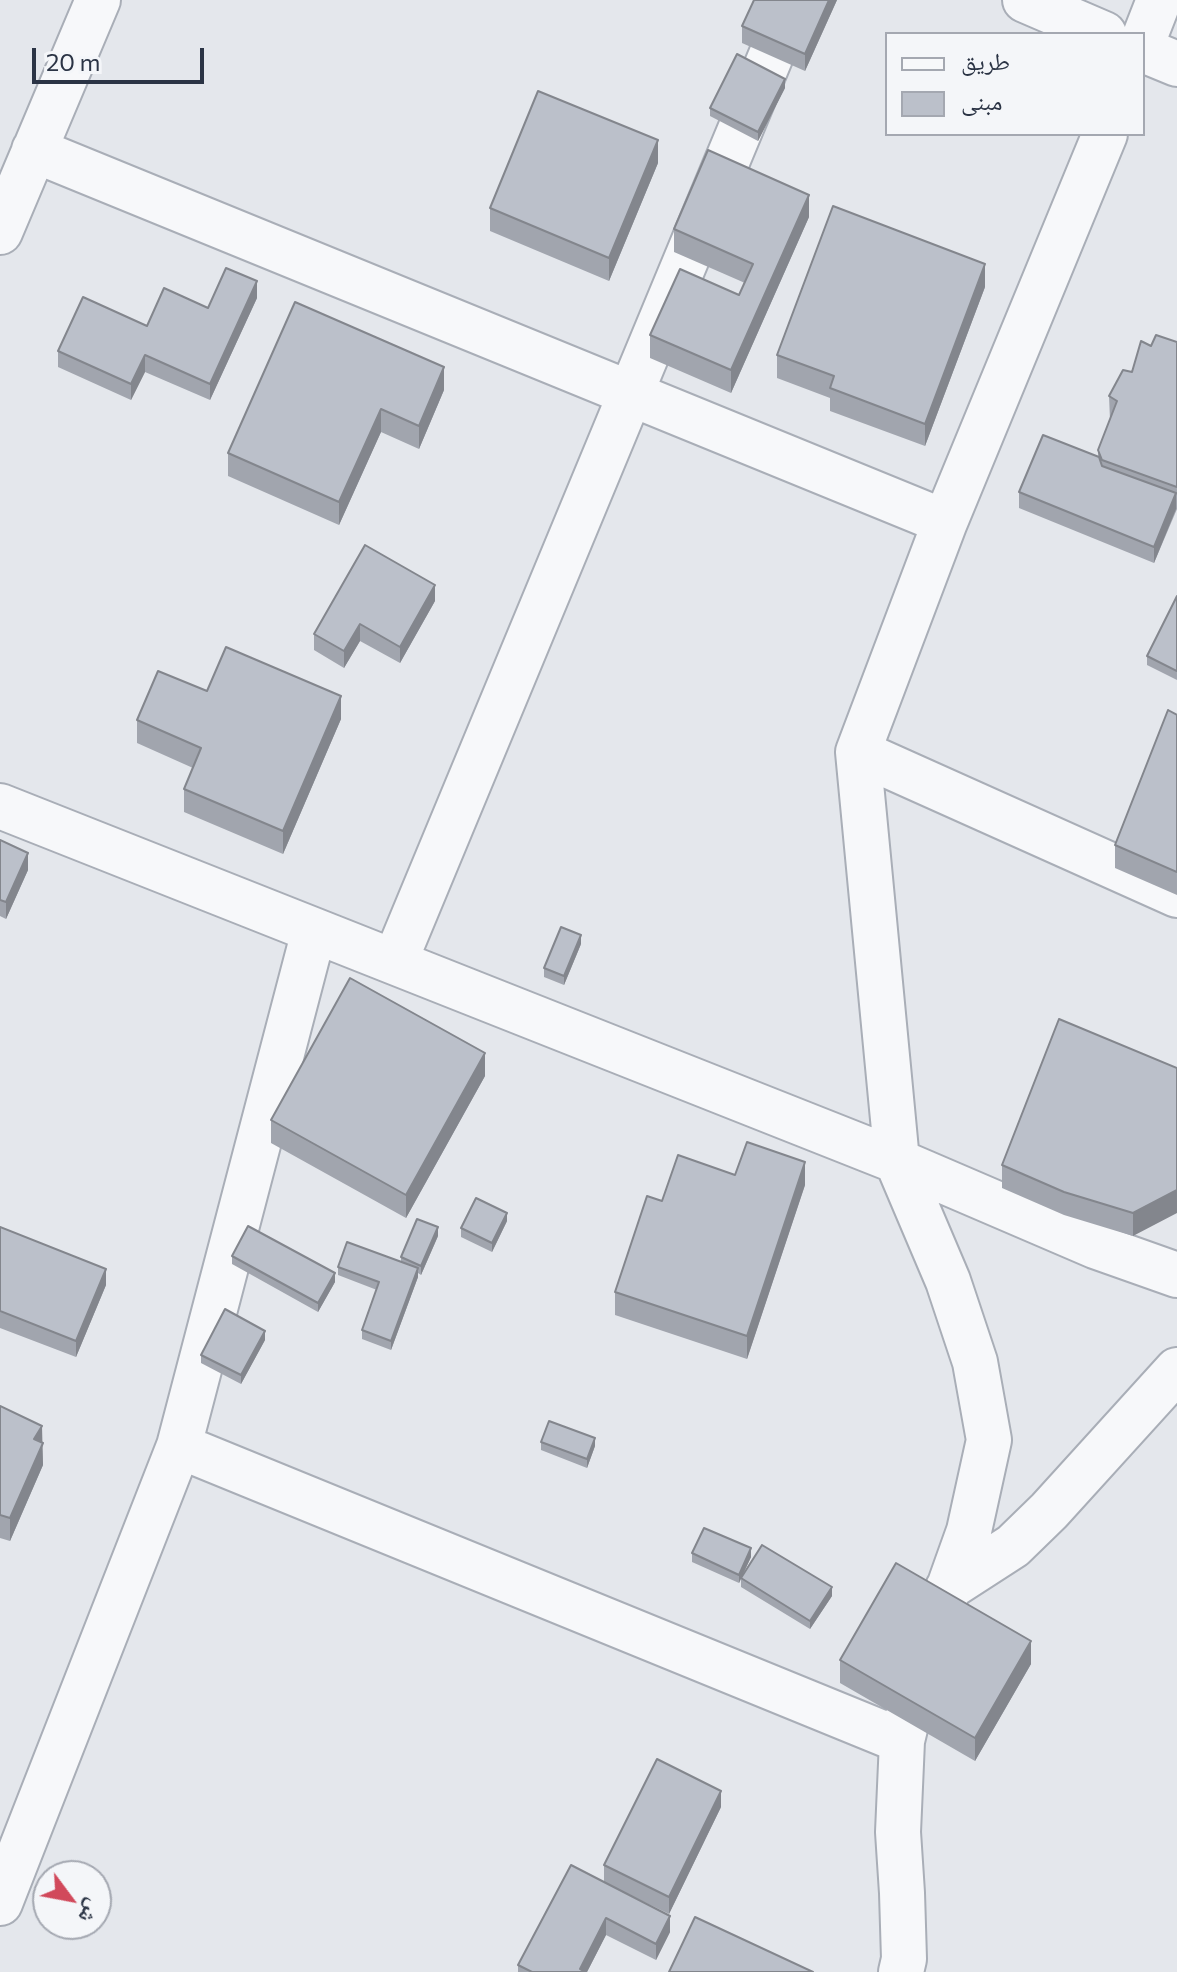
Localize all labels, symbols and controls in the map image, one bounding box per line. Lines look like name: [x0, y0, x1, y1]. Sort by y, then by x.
scale bar: [36, 32, 208, 82]
legend: [885, 32, 1145, 136]
text: طريق: [961, 46, 1010, 75]
text: 20 m: [46, 47, 100, 76]
text: مبنى: [961, 86, 1002, 115]
north arrow: [32, 1860, 112, 1940]
text: ش: [73, 1895, 109, 1929]

